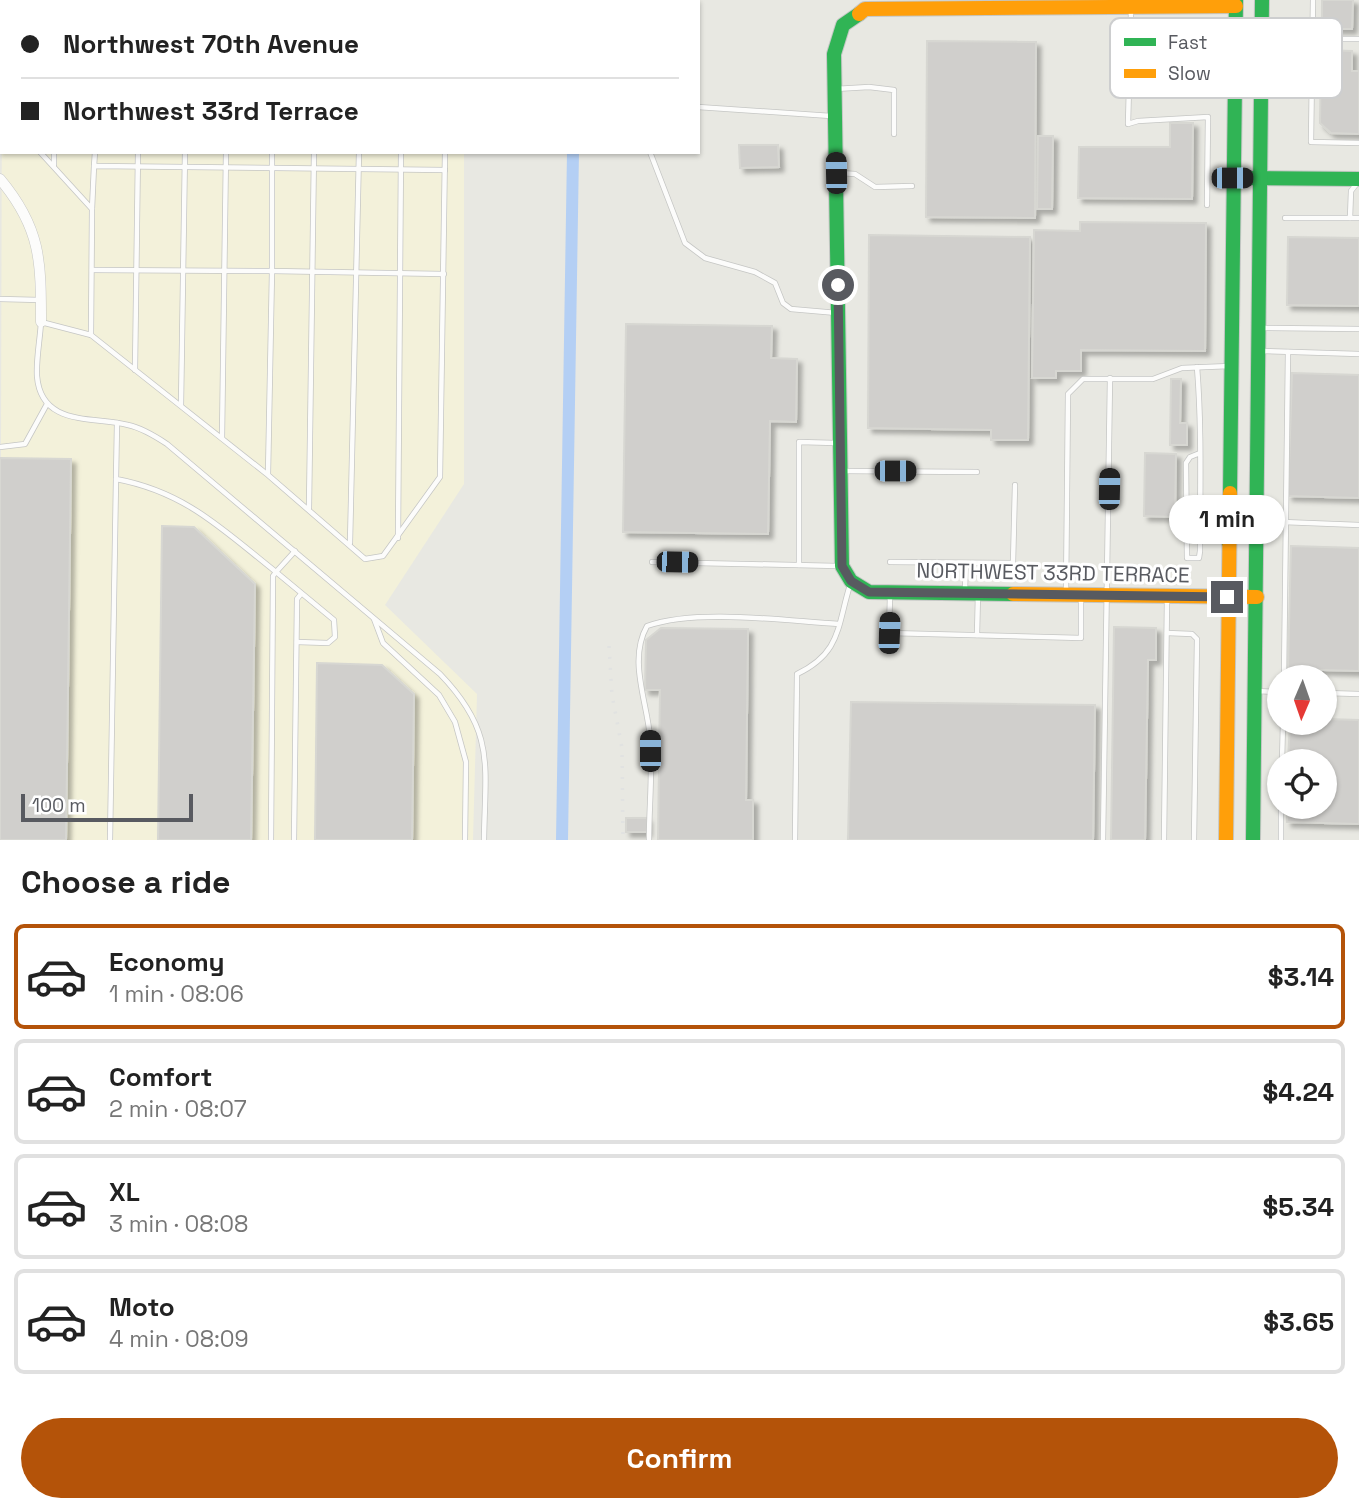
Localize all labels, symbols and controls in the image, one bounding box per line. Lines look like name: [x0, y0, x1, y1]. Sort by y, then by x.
legend: [1110, 18, 1342, 98]
text: Northwest 70th Avenue: [63, 27, 359, 61]
text: Fast: [1168, 30, 1208, 55]
text: Slow: [1168, 61, 1211, 86]
text: Northwest 33rd Terrace: [63, 94, 359, 128]
car: [826, 152, 847, 194]
car: [1212, 168, 1254, 189]
route start: [822, 269, 854, 301]
car: [875, 461, 917, 482]
car: [1099, 468, 1120, 510]
callout: 1 min: [1169, 496, 1285, 544]
text: 1 min: [1199, 504, 1255, 534]
car: [656, 551, 699, 573]
street label: NORTHWEST 33RD TERRACE: [916, 557, 1190, 588]
route end: [1211, 581, 1243, 613]
car: [878, 612, 901, 654]
north arrow: [1267, 665, 1337, 735]
map controls: [1267, 665, 1337, 819]
car: [640, 730, 661, 772]
button: locate: [1267, 749, 1337, 819]
scale bar: [21, 791, 192, 823]
text: 100 m: [32, 793, 86, 818]
text: Choose a ride: [21, 862, 231, 902]
icon: car: [25, 945, 88, 1008]
text: Economy: [109, 945, 225, 979]
text: $3.14: [1268, 960, 1334, 994]
text: 1 min · 08:06: [109, 979, 244, 1009]
icon: car: [25, 1060, 88, 1123]
text: Comfort: [109, 1060, 212, 1094]
text: $4.24: [1262, 1075, 1334, 1109]
text: 2 min · 08:07: [109, 1094, 247, 1124]
icon: car: [25, 1175, 88, 1238]
text: XL: [109, 1175, 140, 1209]
text: $5.34: [1263, 1190, 1334, 1224]
text: 3 min · 08:08: [109, 1209, 248, 1239]
icon: car: [25, 1290, 88, 1353]
text: Moto: [109, 1290, 175, 1324]
text: $3.65: [1263, 1305, 1334, 1339]
text: 4 min · 08:09: [109, 1324, 249, 1354]
button: Confirm: [21, 1418, 1338, 1498]

